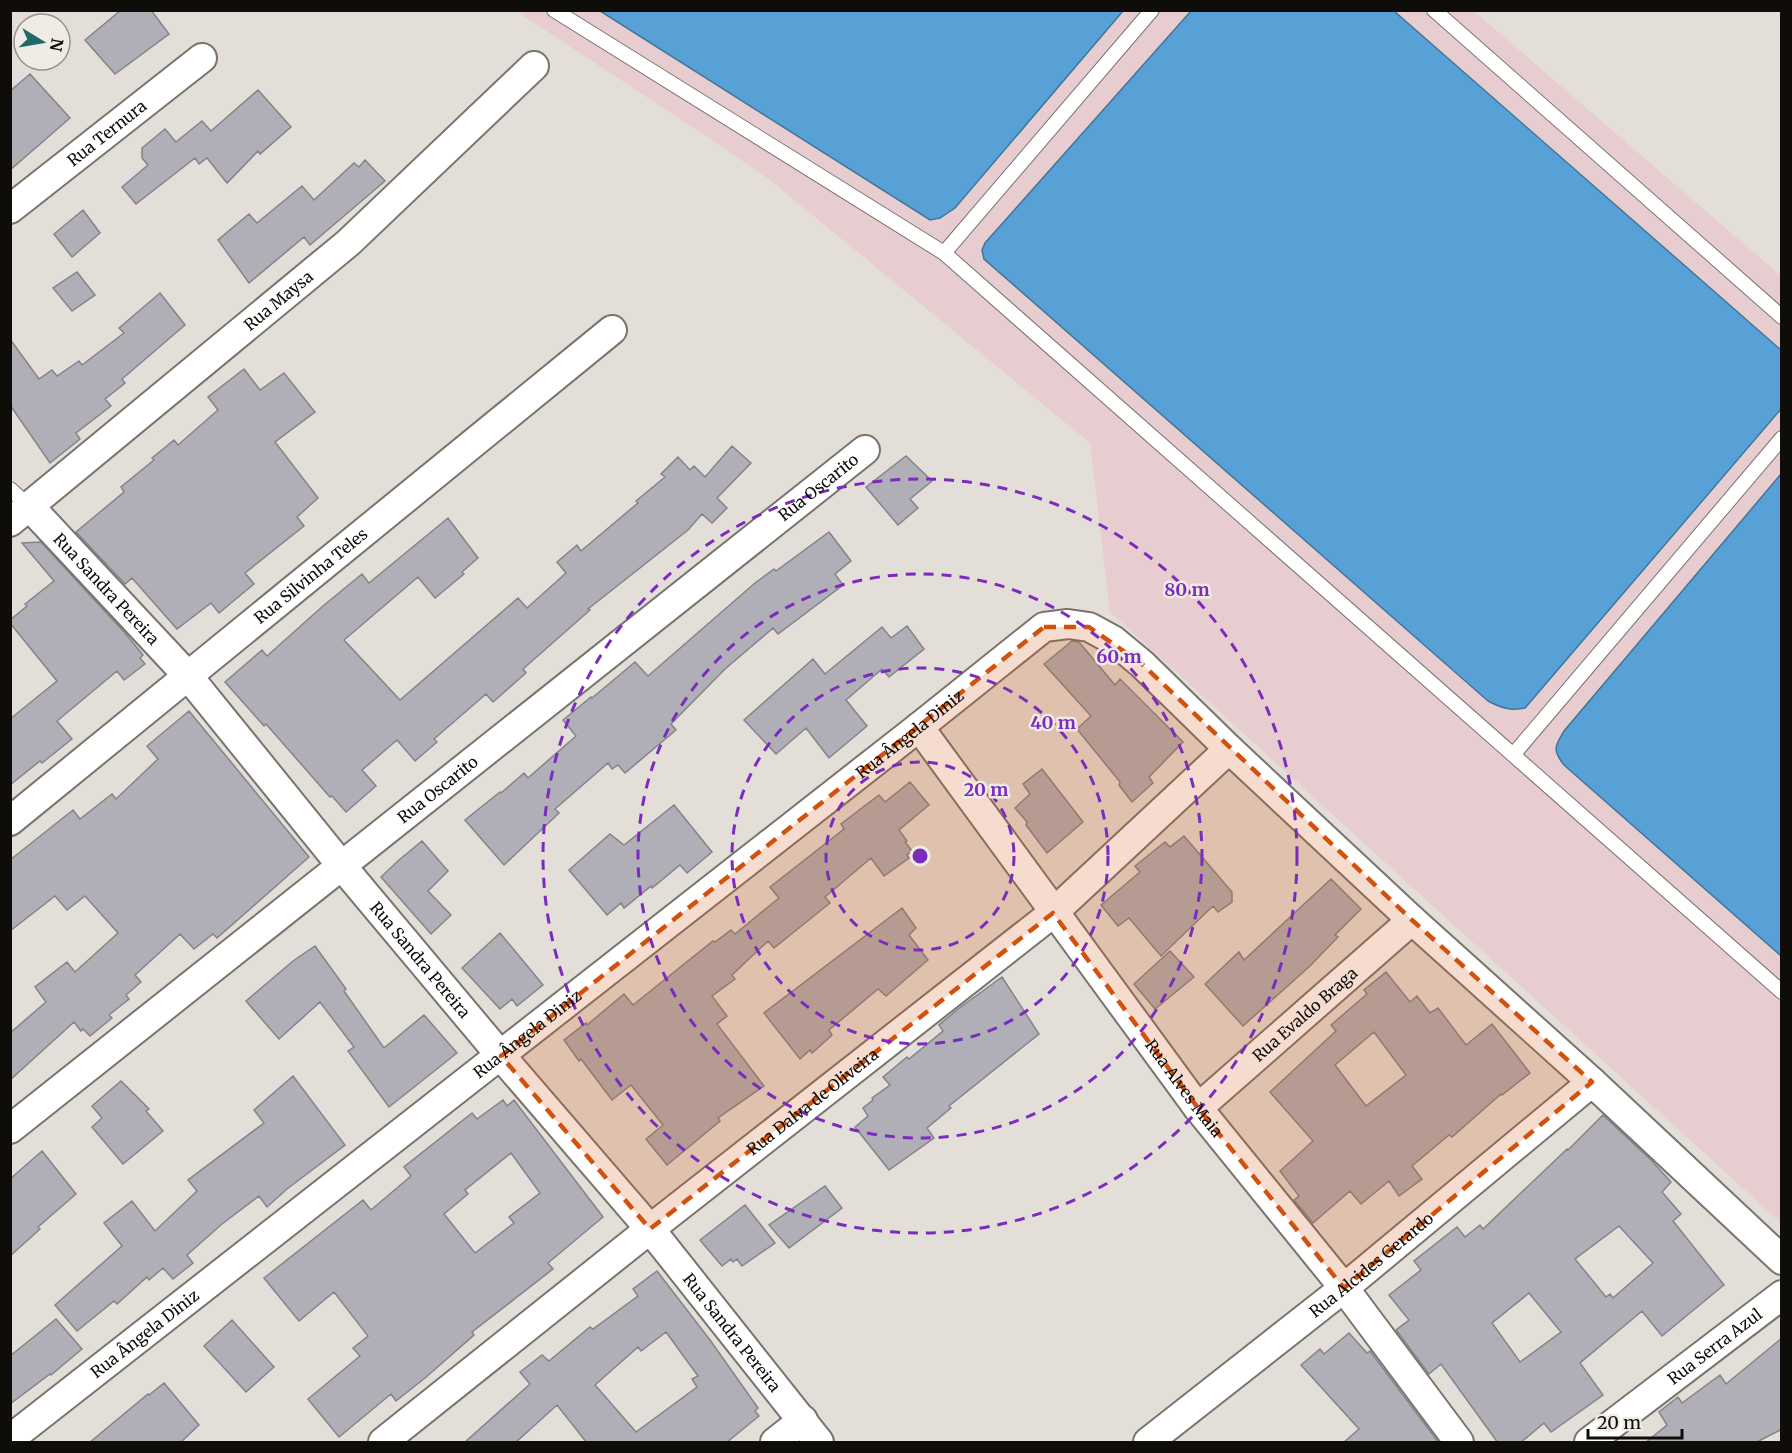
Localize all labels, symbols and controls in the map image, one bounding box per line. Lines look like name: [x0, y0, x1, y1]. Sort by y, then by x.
north arrow: [12, 12, 72, 72]
text: N: [46, 37, 68, 53]
street label: Rua Ternura: [63, 95, 151, 170]
street label: Rua Maysa: [240, 266, 317, 335]
street label: Rua Oscarito: [774, 449, 862, 525]
street label: Rua Silvinha Teles: [250, 523, 372, 628]
street label: Rua Sandra Pereira: [49, 529, 164, 649]
text: 80 m: [1164, 578, 1210, 601]
text: 60 m: [1096, 645, 1142, 668]
street label: Rua Ângela Diniz: [852, 685, 968, 783]
text: 40 m: [1030, 711, 1076, 734]
street label: Rua Oscarito: [393, 751, 482, 827]
text: 20 m: [964, 778, 1008, 801]
centre of rings: [910, 846, 930, 866]
street label: Rua Sandra Pereira: [366, 897, 475, 1022]
street label: Rua Evaldo Braga: [1248, 963, 1362, 1066]
street label: Rua Ângela Diniz: [469, 985, 586, 1082]
street label: Rua Alves Maia: [1141, 1035, 1228, 1141]
street label: Rua Dalva de Oliveira: [743, 1044, 883, 1159]
street label: Rua Alcides Gerardo: [1305, 1208, 1437, 1322]
street label: Rua Sandra Pereira: [679, 1269, 785, 1396]
street label: Rua Ângela Diniz: [86, 1285, 203, 1382]
street label: Rua Serra Azul: [1664, 1304, 1766, 1389]
scale bar: [1588, 1402, 1682, 1440]
text: 20 m: [1597, 1411, 1641, 1434]

